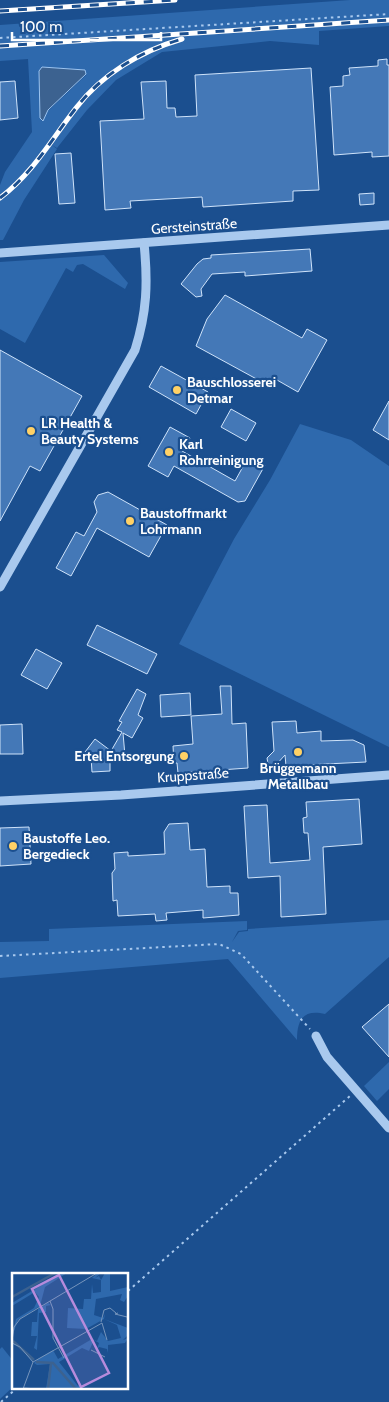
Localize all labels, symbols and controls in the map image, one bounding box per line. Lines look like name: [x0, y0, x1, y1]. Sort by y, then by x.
scale bar: [12, 10, 161, 42]
text: 100 m: [20, 18, 62, 36]
street label: Gersteinstraße: [150, 214, 238, 238]
place label: Bauschlosserei Detmar: [187, 373, 276, 407]
marker: Bauschlosserei Detmar: [171, 384, 183, 396]
place label: LR Health & Beauty Systems: [41, 414, 139, 448]
marker: LR Health & Beauty Systems: [25, 425, 37, 437]
place label: Karl Rohrreinigung: [179, 435, 263, 469]
marker: Karl Rohrreinigung: [163, 446, 175, 458]
place label: Baustoffmarkt Lohrmann: [140, 504, 227, 538]
marker: Baustoffmarkt Lohrmann: [124, 515, 136, 527]
marker: Brüggemann Metallbau: [292, 746, 304, 758]
place label: Ertel Entsorgung: [74, 747, 174, 765]
marker: Ertel Entsorgung: [178, 750, 190, 762]
place label: Brüggemann Metallbau: [260, 759, 336, 793]
street label: Kruppstraße: [156, 764, 230, 786]
place label: Baustoffe Leo. Bergedieck: [23, 829, 110, 863]
marker: Baustoffe Leo. Bergedieck: [7, 840, 19, 852]
inset map: [12, 1273, 129, 1390]

